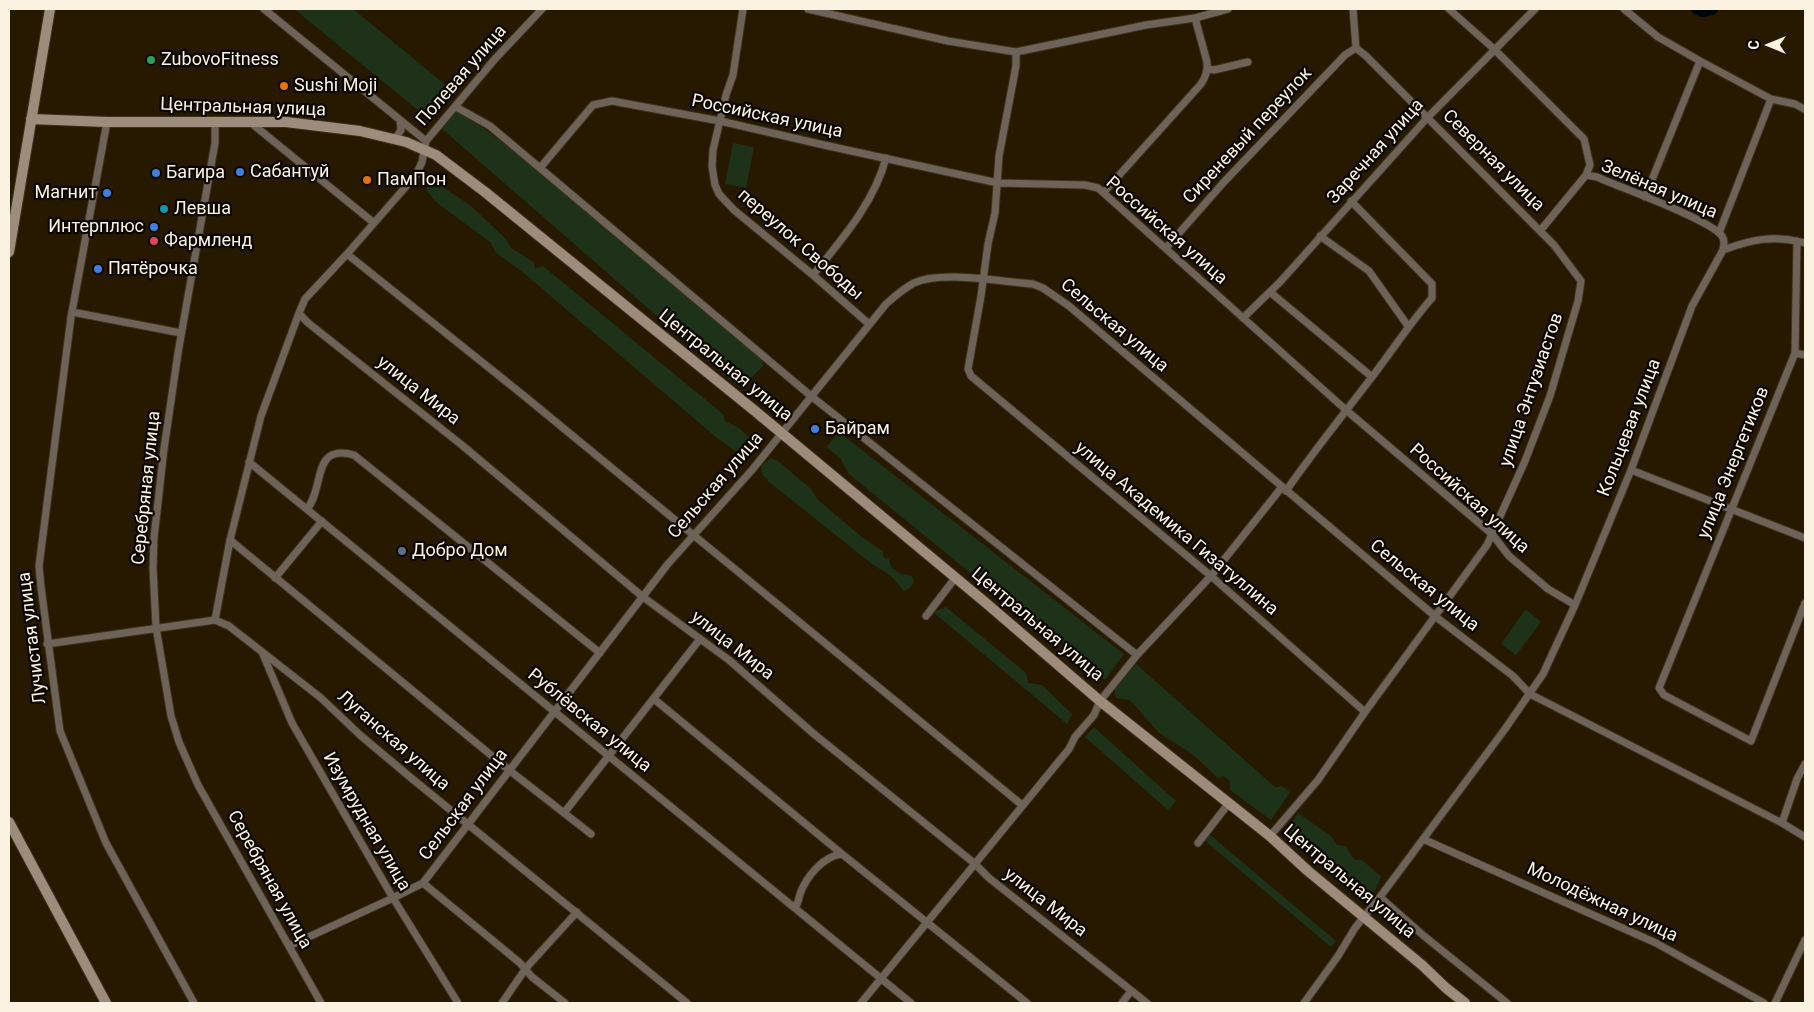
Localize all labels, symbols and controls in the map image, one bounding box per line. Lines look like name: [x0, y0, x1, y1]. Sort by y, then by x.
north arrow: [1744, 20, 1794, 70]
street label: Полевая улица: [412, 21, 512, 131]
text: С: [1746, 40, 1762, 50]
place label: ZubovoFitness: [161, 49, 279, 71]
marker: ZubovoFitness: [145, 54, 157, 66]
street label: Сиреневый переулок: [1179, 63, 1317, 209]
place label: Sushi Moji: [294, 75, 377, 97]
marker: Sushi Moji: [278, 80, 290, 92]
street label: Российская улица: [690, 90, 844, 144]
street label: Центральная улица: [160, 94, 326, 122]
street label: Заречная улица: [1323, 95, 1429, 209]
street label: Северная улица: [1438, 106, 1548, 216]
street label: Зелёная улица: [1598, 156, 1720, 224]
place label: Сабантуй: [250, 161, 329, 183]
place label: Багира: [166, 162, 225, 184]
marker: Сабантуй: [234, 166, 246, 178]
marker: Багира: [150, 167, 162, 179]
place label: ПамПон: [377, 169, 446, 191]
street label: Российская улица: [1101, 172, 1231, 290]
marker: ПамПон: [361, 174, 373, 186]
place label: Магнит: [35, 182, 97, 204]
street label: переулок Свободы: [733, 185, 867, 305]
marker: Магнит: [101, 187, 113, 199]
place label: Левша: [174, 198, 231, 220]
marker: Левша: [158, 203, 170, 215]
place label: Интерплюс: [48, 216, 144, 238]
marker: Интерплюс: [148, 221, 160, 233]
place label: Фармленд: [164, 230, 252, 252]
marker: Фармленд: [148, 235, 160, 247]
place label: Пятёрочка: [108, 258, 198, 280]
marker: Пятёрочка: [92, 263, 104, 275]
street label: Сельская улица: [1056, 275, 1172, 377]
street label: Центральная улица: [654, 305, 796, 427]
street label: улица Энтузиастов: [1496, 310, 1568, 470]
street label: улица Мира: [372, 352, 464, 430]
street label: Кольцевая улица: [1594, 356, 1666, 500]
street label: улица Энергетиков: [1694, 384, 1774, 542]
street label: Серебряная улица: [128, 410, 166, 566]
place label: Байрам: [825, 418, 890, 440]
marker: Байрам: [809, 423, 821, 435]
street label: Сельская улица: [664, 428, 768, 544]
street label: улица Академика Гизатуллина: [1070, 438, 1282, 620]
street label: Российская улица: [1405, 440, 1533, 558]
street label: Сельская улица: [1365, 535, 1483, 637]
place label: Добро Дом: [412, 540, 508, 562]
marker: Добро Дом: [396, 545, 408, 557]
street label: Центральная улица: [967, 563, 1107, 687]
street label: Лучистая улица: [14, 571, 52, 705]
street label: улица Мира: [686, 607, 778, 685]
street label: Рублёвская улица: [523, 664, 655, 778]
street label: Луганская улица: [332, 686, 454, 796]
street label: Сельская улица: [415, 745, 513, 865]
street label: Изумрудная улица: [317, 749, 415, 895]
street label: Серебряная улица: [222, 807, 316, 953]
street label: Центральная улица: [1279, 820, 1419, 944]
street label: Молодёжная улица: [1523, 859, 1681, 947]
street label: улица Мира: [999, 864, 1091, 942]

